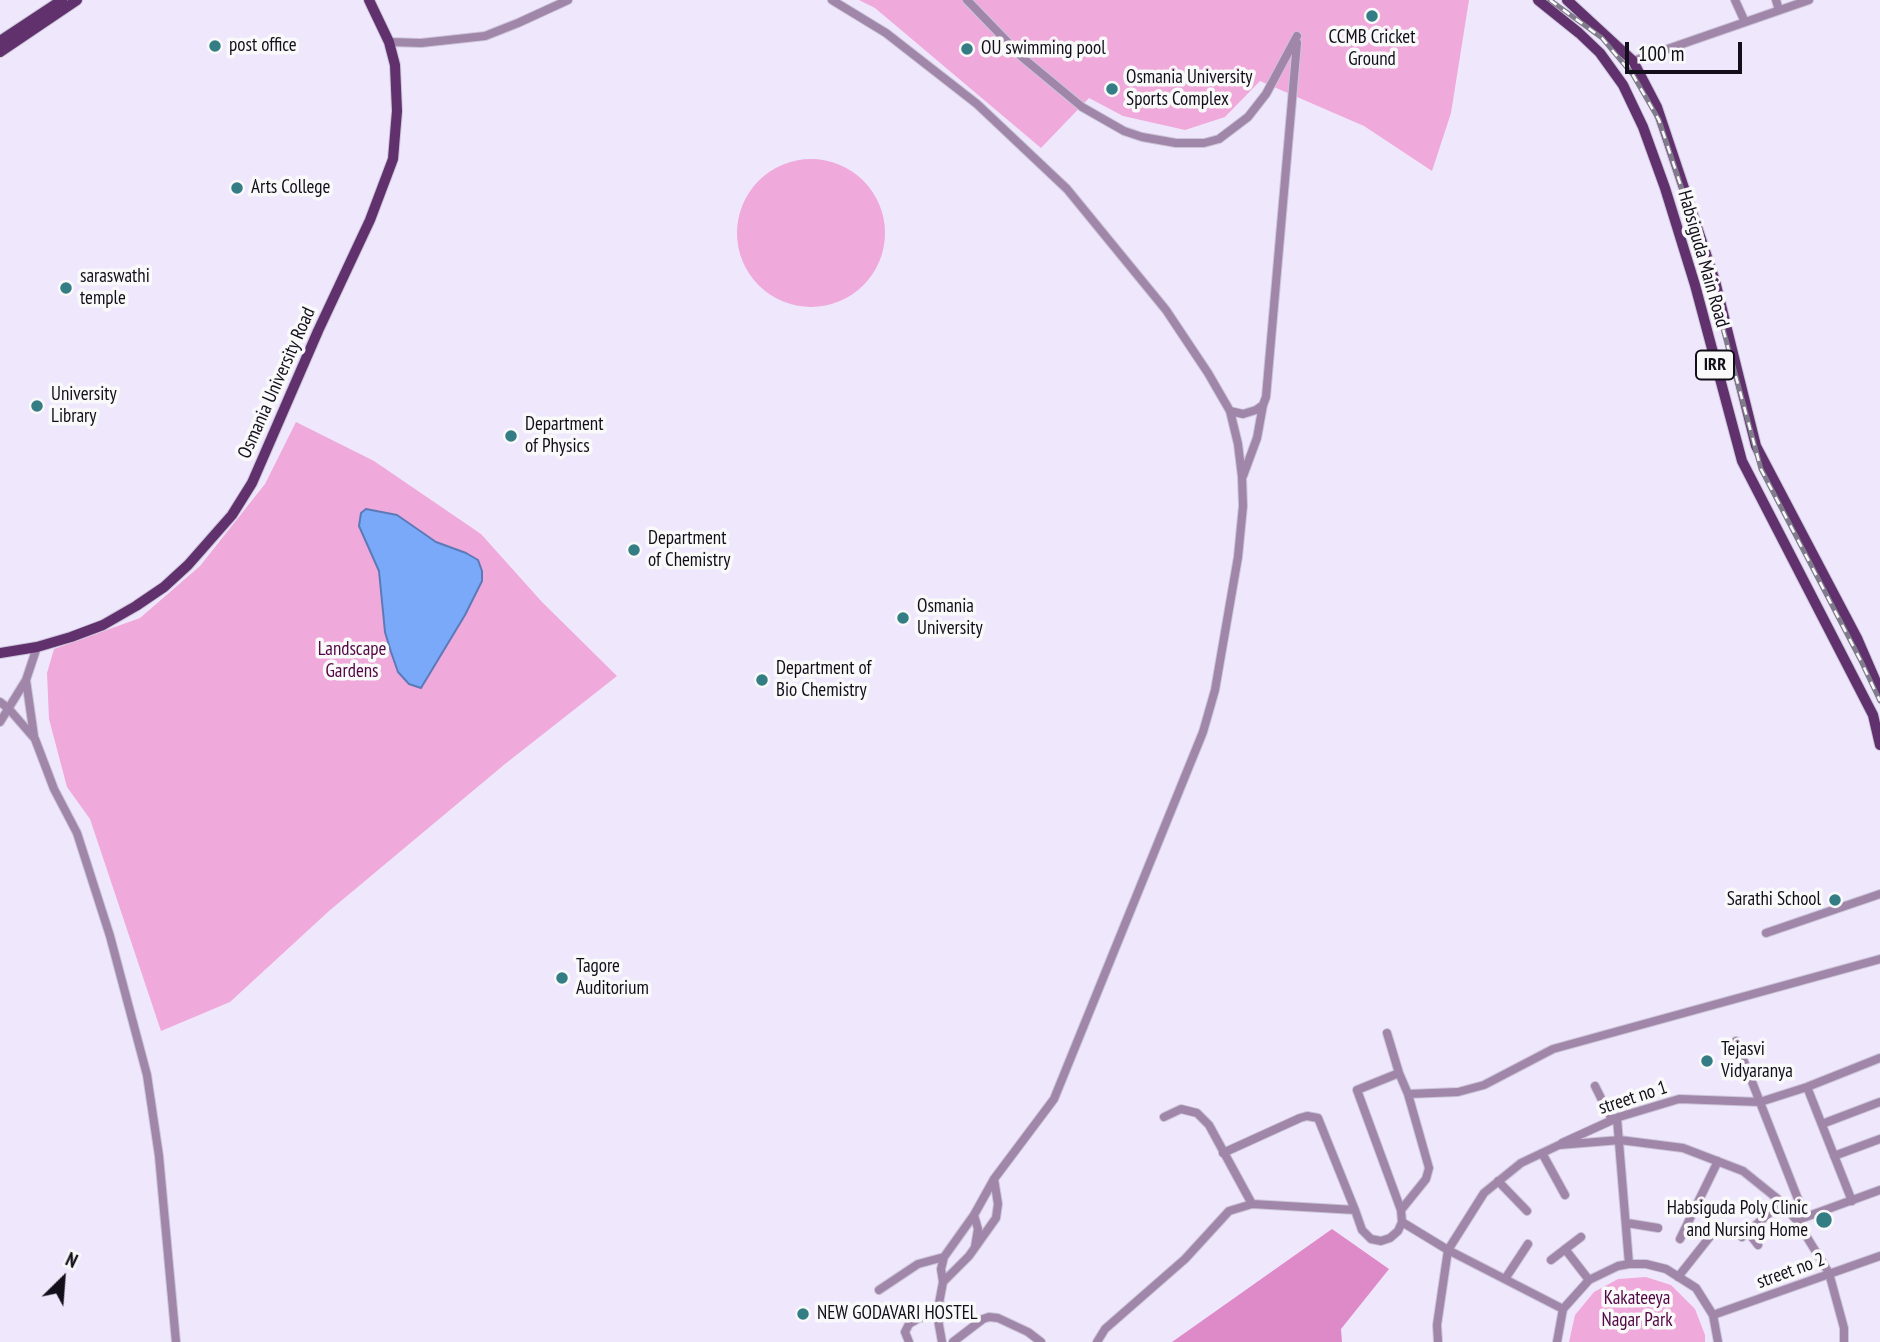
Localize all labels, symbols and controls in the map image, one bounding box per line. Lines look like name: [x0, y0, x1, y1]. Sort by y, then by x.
marker: CCMB Cricket Ground: [1364, 8, 1380, 24]
place label: CCMB Cricket Ground: [1329, 27, 1415, 71]
scale bar: [1628, 28, 1745, 72]
place label: post office: [229, 35, 297, 57]
marker: post office: [207, 38, 223, 54]
place label: OU swimming pool: [981, 38, 1106, 60]
text: 100 m: [1638, 40, 1684, 67]
marker: OU swimming pool: [959, 41, 975, 57]
place label: Osmania University Sports Complex: [1126, 67, 1253, 111]
marker: Osmania University Sports Complex: [1104, 81, 1120, 97]
place label: Arts College: [251, 177, 330, 199]
marker: Arts College: [229, 180, 245, 196]
street label: Habsiguda Main Road: [1673, 188, 1733, 330]
place label: saraswathi temple: [80, 266, 150, 310]
marker: saraswathi temple: [58, 280, 74, 296]
street label: Osmania University Road: [233, 304, 321, 462]
road number: IRR: [1696, 351, 1734, 380]
place label: University Library: [51, 384, 117, 428]
marker: University Library: [29, 398, 45, 414]
place label: Department of Physics: [525, 414, 603, 458]
marker: Department of Physics: [503, 428, 519, 444]
place label: Department of Chemistry: [648, 528, 730, 572]
marker: Department of Chemistry: [626, 542, 642, 558]
place label: Osmania University: [917, 596, 983, 640]
marker: Osmania University: [895, 610, 911, 626]
park label: Landscape Gardens: [318, 639, 386, 683]
place label: Department of Bio Chemistry: [776, 658, 871, 702]
marker: Department of Bio Chemistry: [754, 672, 770, 688]
place label: Sarathi School: [1727, 889, 1821, 911]
marker: Sarathi School: [1827, 892, 1843, 908]
place label: Tagore Auditorium: [576, 956, 649, 1000]
marker: Tagore Auditorium: [554, 970, 570, 986]
place label: Tejasvi Vidyaranya: [1721, 1039, 1793, 1083]
marker: Tejasvi Vidyaranya: [1699, 1053, 1715, 1069]
street label: street no 1: [1596, 1076, 1670, 1120]
place label: Habsiguda Poly Clinic and Nursing Home: [1667, 1198, 1808, 1242]
marker: Habsiguda Poly Clinic and Nursing Home: [1814, 1210, 1834, 1230]
north arrow: [28, 1244, 98, 1314]
text: N: [62, 1247, 82, 1273]
street label: street no 2: [1754, 1248, 1828, 1294]
park label: Kakateeya Nagar Park: [1601, 1288, 1673, 1332]
place label: NEW GODAVARI HOSTEL: [817, 1303, 978, 1325]
marker: NEW GODAVARI HOSTEL: [795, 1306, 811, 1322]

